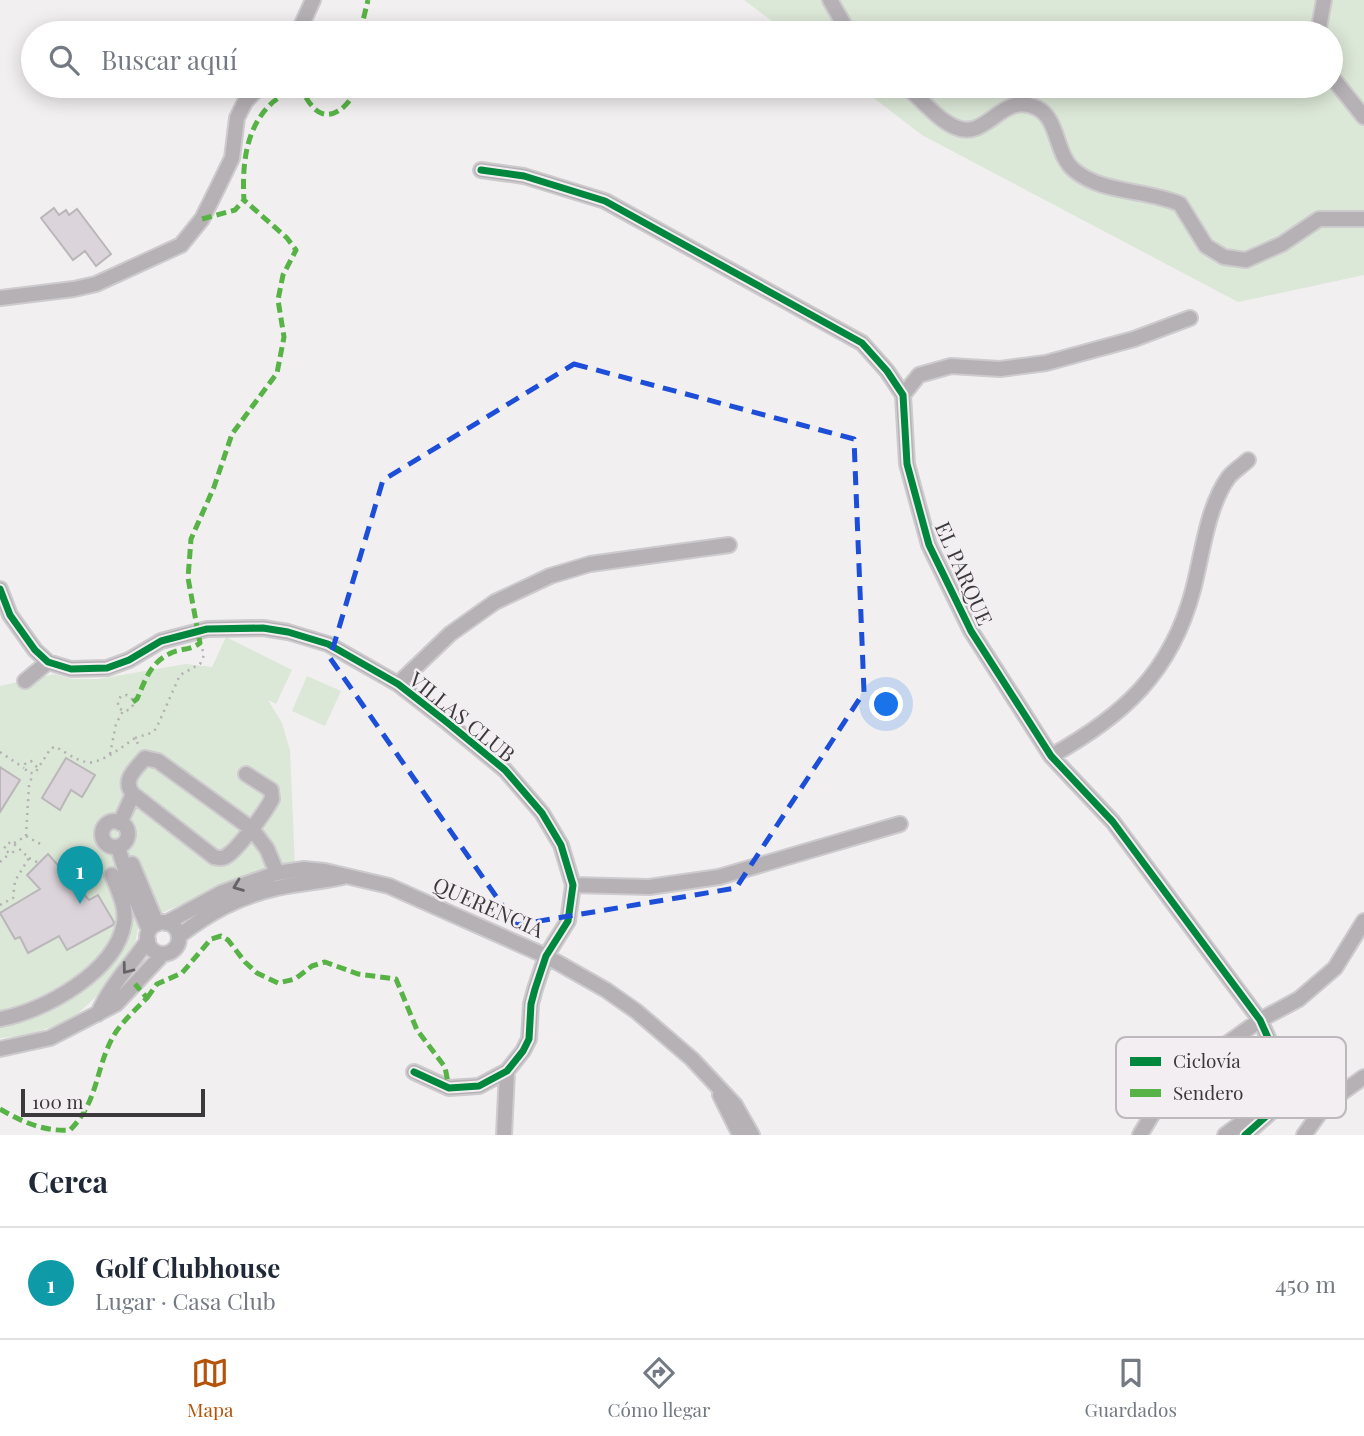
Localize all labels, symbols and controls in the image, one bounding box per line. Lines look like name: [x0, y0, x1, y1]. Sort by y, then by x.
search box: [21, 21, 1343, 98]
icon: search: [45, 41, 83, 79]
text: Buscar aquí: [101, 42, 237, 77]
street label: EL PARQUE: [930, 517, 1000, 629]
street label: VILLAS CLUB: [403, 664, 522, 767]
your location: [869, 687, 903, 721]
pin: 1: [57, 846, 103, 904]
street label: QUERENCIA: [429, 869, 549, 943]
one-way arrow: [233, 877, 245, 891]
one-way arrow: [123, 961, 136, 974]
legend: [1116, 1037, 1346, 1118]
text: Ciclovía: [1173, 1047, 1241, 1073]
text: Sendero: [1173, 1079, 1243, 1105]
scale bar: [21, 1086, 205, 1118]
text: 100 m: [32, 1088, 83, 1114]
text: Cerca: [28, 1161, 108, 1201]
text: Golf Clubhouse: [95, 1250, 280, 1285]
text: 1: [47, 1268, 55, 1299]
text: 450 m: [1275, 1268, 1336, 1299]
text: Lugar · Casa Club: [95, 1285, 276, 1316]
tab: Mapa: [187, 1354, 233, 1422]
tab: Cómo llegar: [608, 1354, 711, 1422]
tab: Guardados: [1085, 1354, 1177, 1422]

